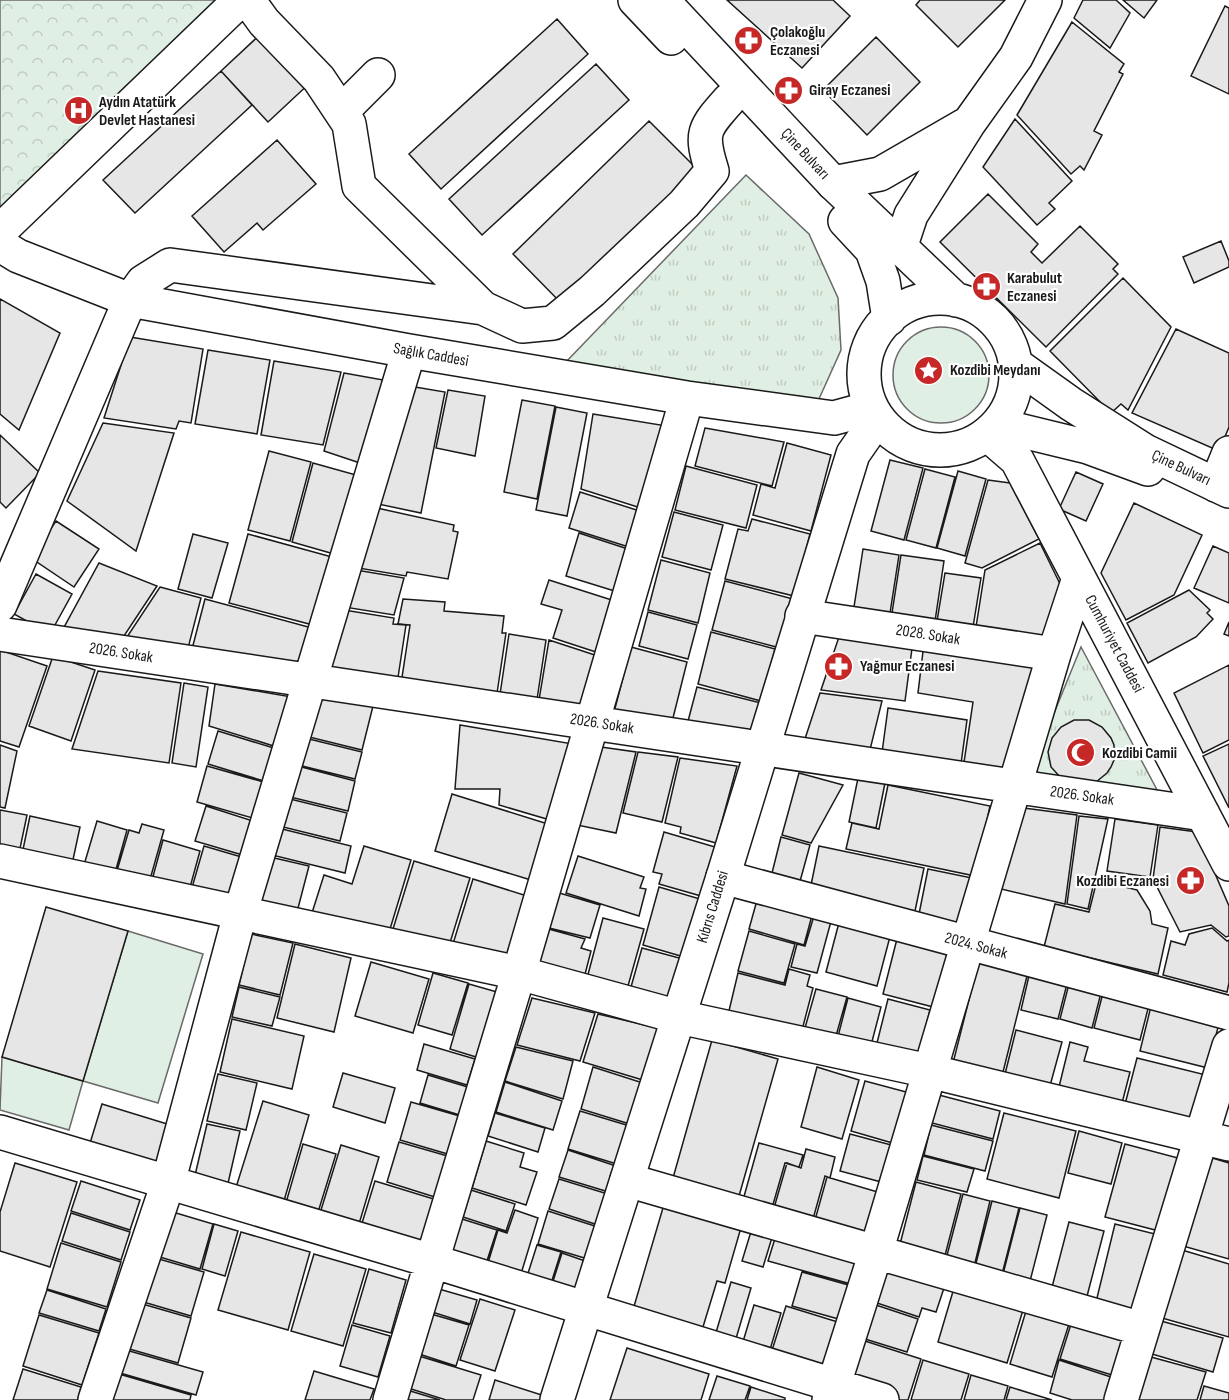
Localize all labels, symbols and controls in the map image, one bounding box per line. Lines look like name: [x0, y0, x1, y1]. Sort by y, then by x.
place label: Çolakoğlu Eczanesi: [770, 23, 825, 60]
pharmacy icon: Çolakoğlu Eczanesi: [733, 25, 765, 57]
pharmacy icon: Giray Eczanesi: [772, 74, 804, 106]
place label: Giray Eczanesi: [809, 81, 891, 100]
place label: Aydın Atatürk Devlet Hastanesi: [98, 93, 195, 130]
hospital icon: Aydın Atatürk Devlet Hastanesi: [62, 95, 94, 127]
street label: Çine Bulvarı: [777, 124, 833, 184]
place label: Karabulut Eczanesi: [1007, 269, 1062, 306]
pharmacy icon: Karabulut Eczanesi: [970, 271, 1002, 303]
street label: Sağlık Caddesi: [392, 339, 470, 371]
place icon: Kozdibi Meydanı: [913, 354, 945, 386]
place label: Kozdibi Meydanı: [950, 361, 1041, 380]
street label: Çine Bulvarı: [1148, 446, 1214, 490]
street label: Cumhuriyet Caddesi: [1080, 592, 1148, 696]
street label: 2028. Sokak: [895, 621, 961, 649]
street label: 2026. Sokak: [88, 639, 154, 667]
pharmacy icon: Yağmur Eczanesi: [823, 650, 855, 682]
place label: Yağmur Eczanesi: [860, 657, 954, 676]
street label: 2026. Sokak: [569, 710, 635, 738]
mosque icon: Kozdibi Camii: [1065, 737, 1097, 769]
place label: Kozdibi Camii: [1102, 744, 1177, 763]
street label: 2026. Sokak: [1049, 782, 1115, 810]
pharmacy icon: Kozdibi Eczanesi: [1174, 865, 1206, 897]
street label: Kıbrıs Caddesi: [693, 868, 733, 946]
place label: Kozdibi Eczanesi: [1076, 872, 1169, 891]
street label: 2024. Sokak: [942, 928, 1010, 964]

